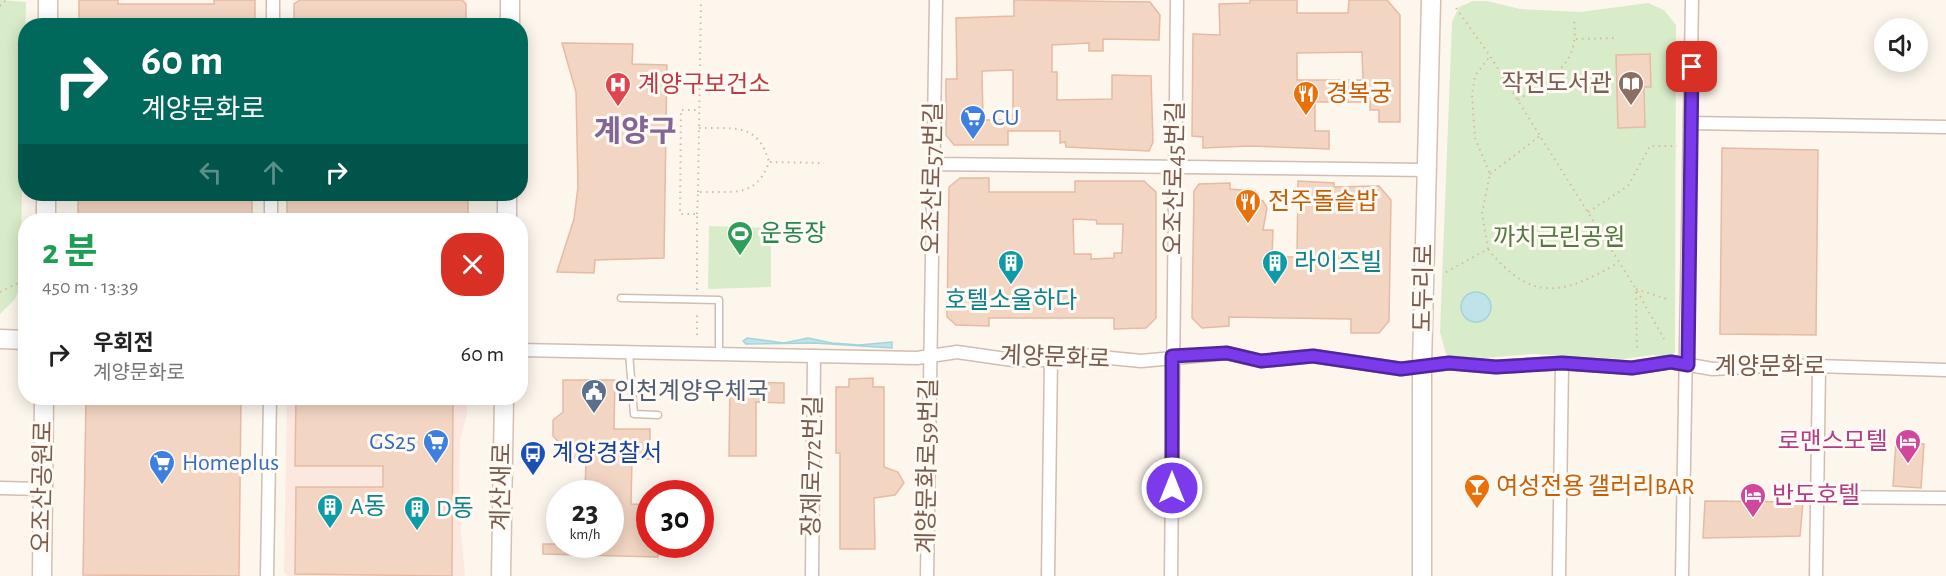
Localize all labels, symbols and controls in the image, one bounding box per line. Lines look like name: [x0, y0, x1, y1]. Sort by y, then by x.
map controls: [1874, 18, 1928, 72]
button: sound: [1874, 18, 1928, 72]
text: 60 m: [141, 40, 223, 82]
pin: [1666, 41, 1717, 92]
icon: right: [42, 42, 120, 120]
icon: arrive: [1675, 50, 1708, 83]
library icon: 작전도서관: [1616, 69, 1646, 107]
hospital icon: 계양구보건소: [603, 70, 633, 108]
place label: 작전도서관: [1502, 71, 1612, 96]
place label: 계양구보건소: [638, 72, 770, 97]
restaurant icon: 경복궁: [1291, 79, 1321, 117]
place label: 경복궁: [1326, 81, 1392, 106]
text: 계양문화로: [141, 96, 265, 123]
street label: 오조산로45번길: [1161, 101, 1188, 255]
street label: 오조산로57번길: [919, 102, 946, 254]
supermarket icon: CU: [958, 103, 988, 141]
place label: CU: [992, 106, 1020, 130]
district label: 계양구: [594, 115, 676, 147]
icon: left: [194, 156, 227, 189]
icon: ahead: [257, 156, 290, 189]
icon: right: [320, 156, 353, 189]
restaurant icon: 전주돌솥밥: [1233, 187, 1263, 225]
place label: 전주돌솥밥: [1268, 189, 1378, 214]
sports icon: 운동장: [725, 219, 755, 257]
place label: 운동장: [760, 220, 826, 246]
park label: 까치근린공원: [1493, 225, 1625, 250]
button: close: [441, 233, 504, 296]
text: 2 분: [42, 234, 98, 270]
street label: 도두리로: [1410, 244, 1437, 332]
building icon: 호텔소울하다: [996, 248, 1026, 286]
building icon: 라이즈빌: [1260, 248, 1290, 286]
place label: 라이즈빌: [1294, 250, 1382, 275]
text: 450 m · 13:39: [42, 277, 138, 297]
place label: 호텔소울하다: [945, 288, 1077, 313]
text: 우회전: [93, 332, 154, 354]
icon: right: [42, 338, 75, 371]
text: 60 m: [461, 343, 504, 365]
street label: 계양문화로: [999, 343, 1111, 372]
street label: 계양문화로: [1715, 354, 1825, 379]
text: 계양문화로: [93, 363, 185, 383]
public building icon: 인천계양우체국: [579, 377, 609, 415]
street label: 계양문화로59번길: [913, 378, 942, 554]
place label: 인천계양우체국: [614, 379, 769, 404]
street label: 장제로772번길: [798, 395, 826, 537]
street label: 오조산공원로: [29, 421, 56, 553]
supermarket icon: GS25: [421, 427, 451, 465]
hotel icon: 로맨스모텔: [1893, 427, 1923, 465]
place label: 로맨스모텔: [1778, 429, 1888, 454]
place label: GS25: [369, 430, 416, 454]
bus stop icon: 계양경찰서: [518, 439, 548, 477]
place label: 계양경찰서: [552, 440, 662, 466]
street label: 계산새로: [488, 443, 515, 531]
supermarket icon: Homeplus: [147, 448, 177, 486]
place label: Homeplus: [182, 451, 279, 475]
position arrow: [1140, 456, 1204, 520]
bar icon: 여성전용 갤러리BAR: [1462, 472, 1492, 510]
place label: 여성전용 갤러리BAR: [1496, 474, 1695, 499]
speed limit sign: 30: [636, 480, 714, 558]
hotel icon: 반도호텔: [1738, 481, 1768, 519]
place label: 반도호텔: [1772, 483, 1860, 508]
building icon: A동: [315, 492, 345, 530]
building icon: D동: [402, 494, 432, 532]
place label: A동: [350, 495, 386, 519]
place label: D동: [436, 497, 474, 521]
text: 23: [571, 497, 599, 527]
text: km/h: [570, 527, 600, 542]

